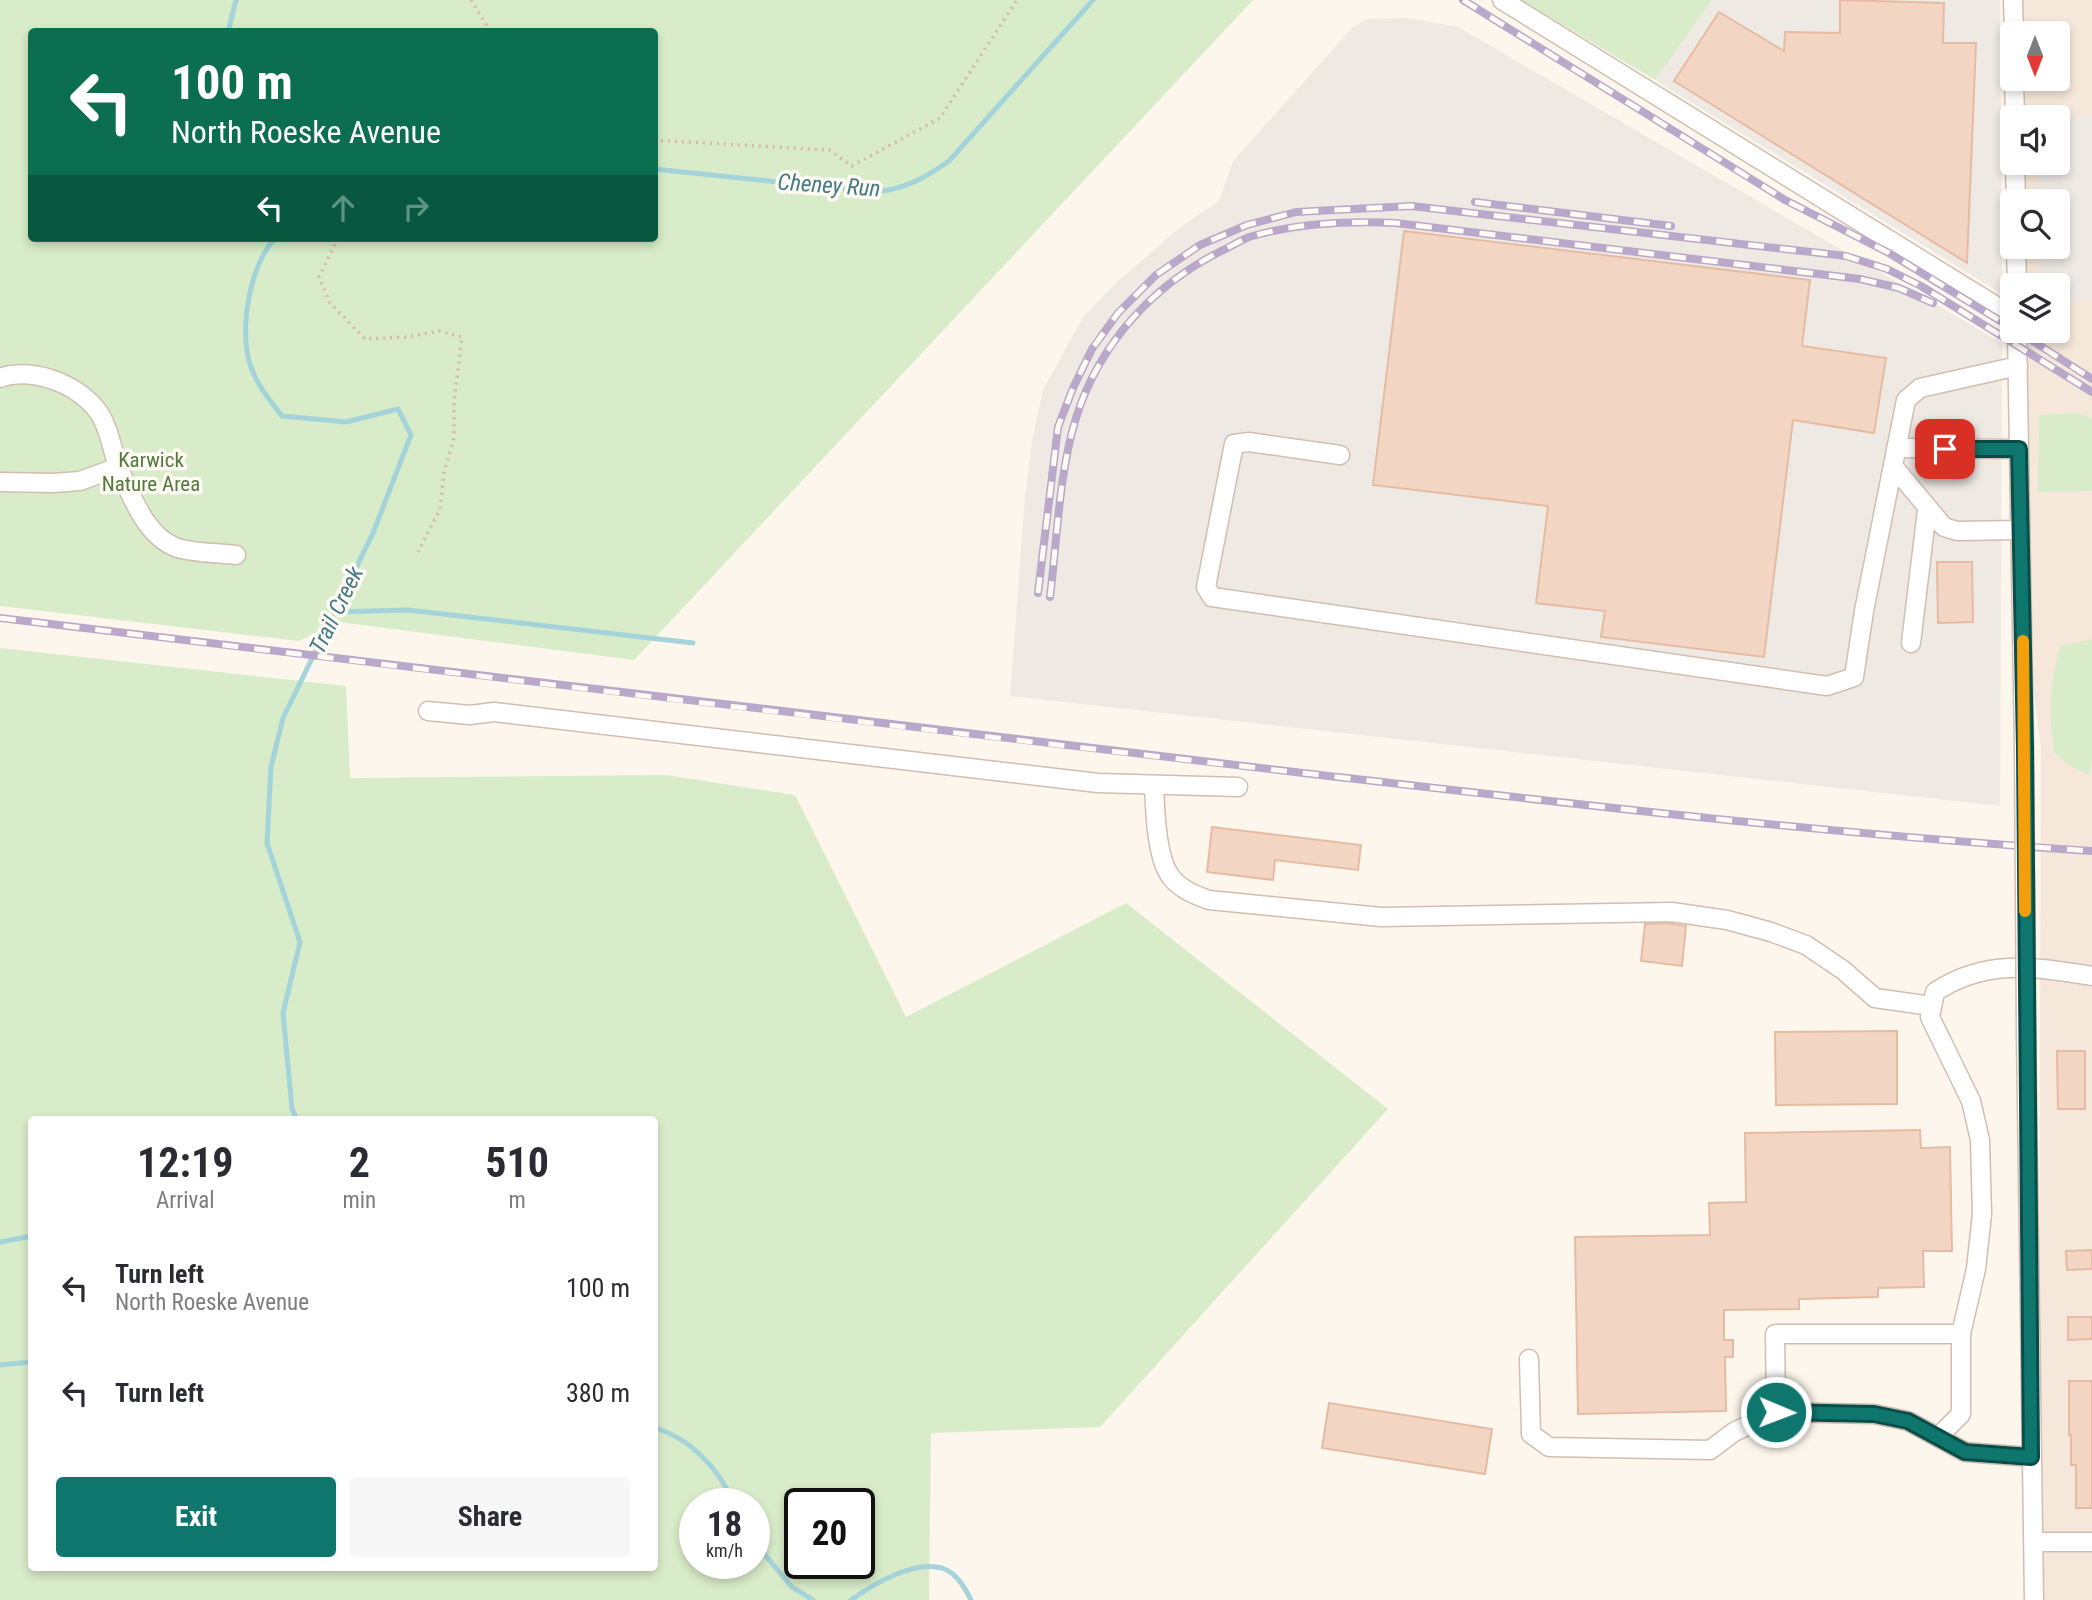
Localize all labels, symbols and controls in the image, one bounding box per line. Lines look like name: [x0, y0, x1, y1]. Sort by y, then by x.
north arrow: [2000, 21, 2070, 91]
map controls: [2000, 21, 2070, 343]
text: 100 m: [171, 54, 293, 111]
icon: left: [56, 56, 147, 147]
button: sound: [2000, 105, 2070, 175]
text: North Roeske Avenue: [171, 113, 441, 151]
water label: Cheney Run: [777, 168, 881, 203]
icon: left: [251, 189, 289, 227]
icon: ahead: [324, 189, 362, 227]
icon: right: [397, 189, 435, 227]
button: search: [2000, 189, 2070, 259]
button: layers: [2000, 273, 2070, 343]
pin: [1915, 419, 1975, 479]
icon: arrive: [1926, 430, 1964, 468]
park label: Karwick Nature Area: [102, 448, 200, 496]
water label: Trail Creek: [304, 561, 369, 658]
text: 12:19: [137, 1138, 233, 1187]
text: 2: [349, 1138, 370, 1187]
text: 510: [485, 1138, 549, 1187]
text: Arrival: [156, 1187, 214, 1214]
text: min: [342, 1187, 376, 1214]
text: m: [508, 1187, 526, 1214]
text: Turn left: [115, 1259, 204, 1289]
icon: left: [56, 1269, 94, 1307]
text: 100 m: [566, 1273, 630, 1303]
text: North Roeske Avenue: [115, 1289, 309, 1316]
icon: left: [56, 1374, 94, 1412]
position arrow: [1739, 1375, 1813, 1449]
text: Turn left: [115, 1378, 204, 1408]
text: 380 m: [566, 1378, 630, 1408]
button: Exit: [56, 1477, 336, 1557]
button: Share: [350, 1477, 630, 1557]
speed limit sign: 20: [784, 1488, 875, 1579]
text: 18: [707, 1504, 742, 1545]
text: km/h: [706, 1540, 743, 1561]

